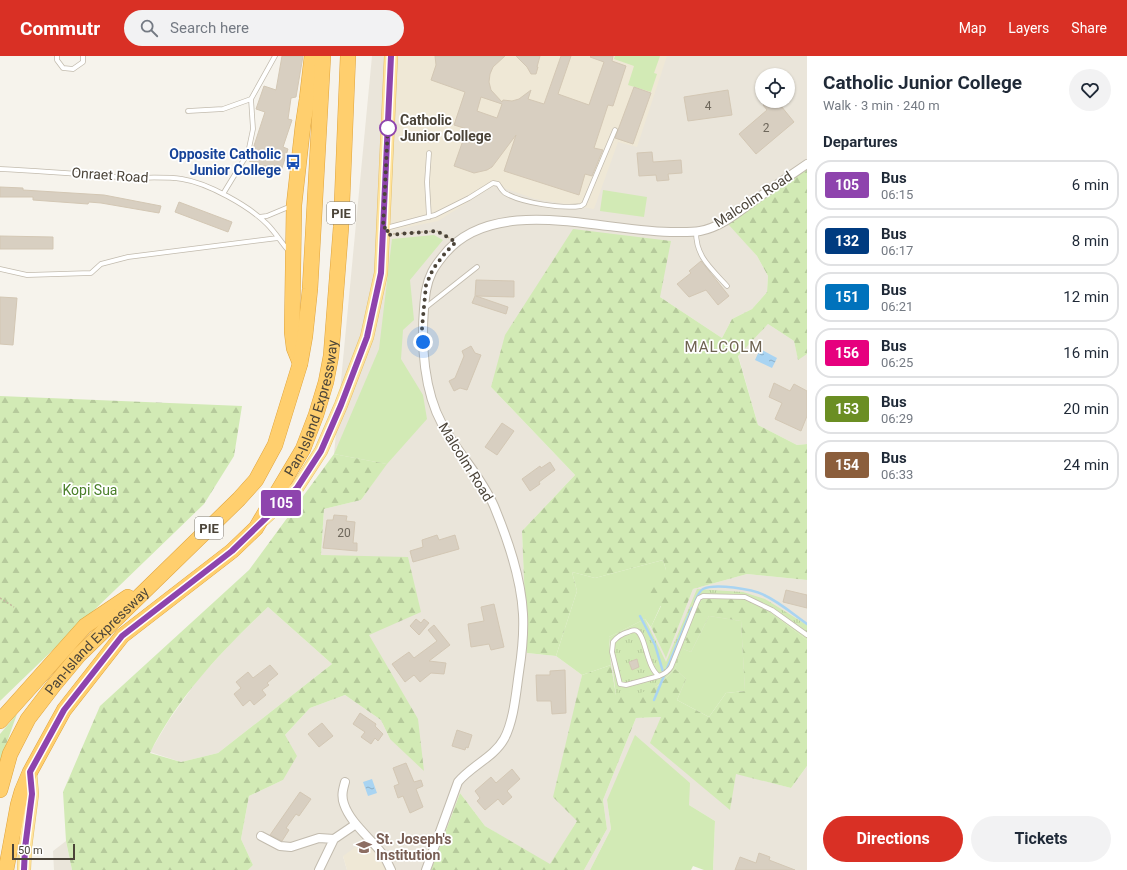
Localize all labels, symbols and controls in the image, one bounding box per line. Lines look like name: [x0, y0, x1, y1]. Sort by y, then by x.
search box: [124, 10, 404, 46]
text: Commutr: [20, 17, 100, 40]
icon: search: [138, 17, 160, 39]
text: Search here: [170, 19, 249, 37]
text: Map: [959, 20, 986, 36]
text: Layers: [1008, 20, 1049, 36]
text: Share: [1071, 20, 1107, 36]
map controls: [755, 68, 795, 108]
button: locate: [755, 68, 795, 108]
button: heart: [1069, 69, 1111, 111]
text: Catholic Junior College: [823, 71, 1022, 94]
text: Walk · 3 min · 240 m: [823, 98, 940, 113]
house number: 4: [705, 99, 712, 113]
place label: Catholic Junior College: [400, 112, 492, 144]
marker: Catholic Junior College: [379, 119, 397, 137]
house number: 2: [763, 121, 770, 135]
text: Departures: [823, 133, 898, 151]
place label: Opposite Catholic Junior College: [169, 146, 281, 178]
bus stop icon: Opposite Catholic Junior College: [284, 153, 302, 171]
street label: Onraet Road: [71, 164, 149, 186]
street label: Malcolm Road: [711, 168, 795, 230]
text: Bus: [881, 169, 907, 187]
text: 6 min: [1072, 176, 1109, 194]
text: 105: [835, 177, 859, 193]
text: 06:15: [881, 187, 913, 202]
road number: PIE: [327, 202, 355, 224]
text: Bus: [881, 225, 907, 243]
text: 8 min: [1072, 232, 1109, 250]
text: 132: [835, 233, 859, 249]
text: 06:17: [881, 243, 913, 258]
text: Bus: [881, 281, 907, 299]
text: 12 min: [1063, 288, 1109, 306]
text: 151: [835, 289, 859, 305]
text: 06:21: [881, 299, 913, 314]
your location: [413, 332, 433, 352]
text: Bus: [881, 337, 907, 355]
district label: MALCOLM: [685, 338, 763, 356]
street label: Pan-Island Expressway: [281, 339, 340, 479]
text: 16 min: [1063, 344, 1109, 362]
text: 156: [835, 345, 859, 361]
text: 06:25: [881, 355, 913, 370]
text: Bus: [881, 393, 907, 411]
text: 20 min: [1063, 400, 1109, 418]
text: 153: [835, 401, 859, 417]
text: 06:29: [881, 411, 913, 426]
street label: Malcolm Road: [435, 420, 497, 504]
text: Bus: [881, 449, 907, 467]
text: 24 min: [1063, 456, 1109, 474]
text: 154: [835, 457, 859, 473]
text: 06:33: [881, 467, 913, 482]
park label: Kopi Sua: [63, 482, 117, 498]
line badge: 105: [258, 490, 304, 516]
text: 105: [269, 495, 293, 511]
road number: PIE: [195, 517, 223, 539]
house number: 20: [337, 526, 351, 540]
street label: Pan-Island Expressway: [41, 583, 152, 698]
button: Directions: [823, 816, 963, 862]
button: Tickets: [971, 816, 1111, 862]
place label: St. Joseph's Institution: [376, 831, 451, 863]
school or university icon: St. Joseph's Institution: [355, 838, 373, 856]
scale bar: [12, 842, 75, 861]
text: 50 m: [18, 844, 43, 857]

